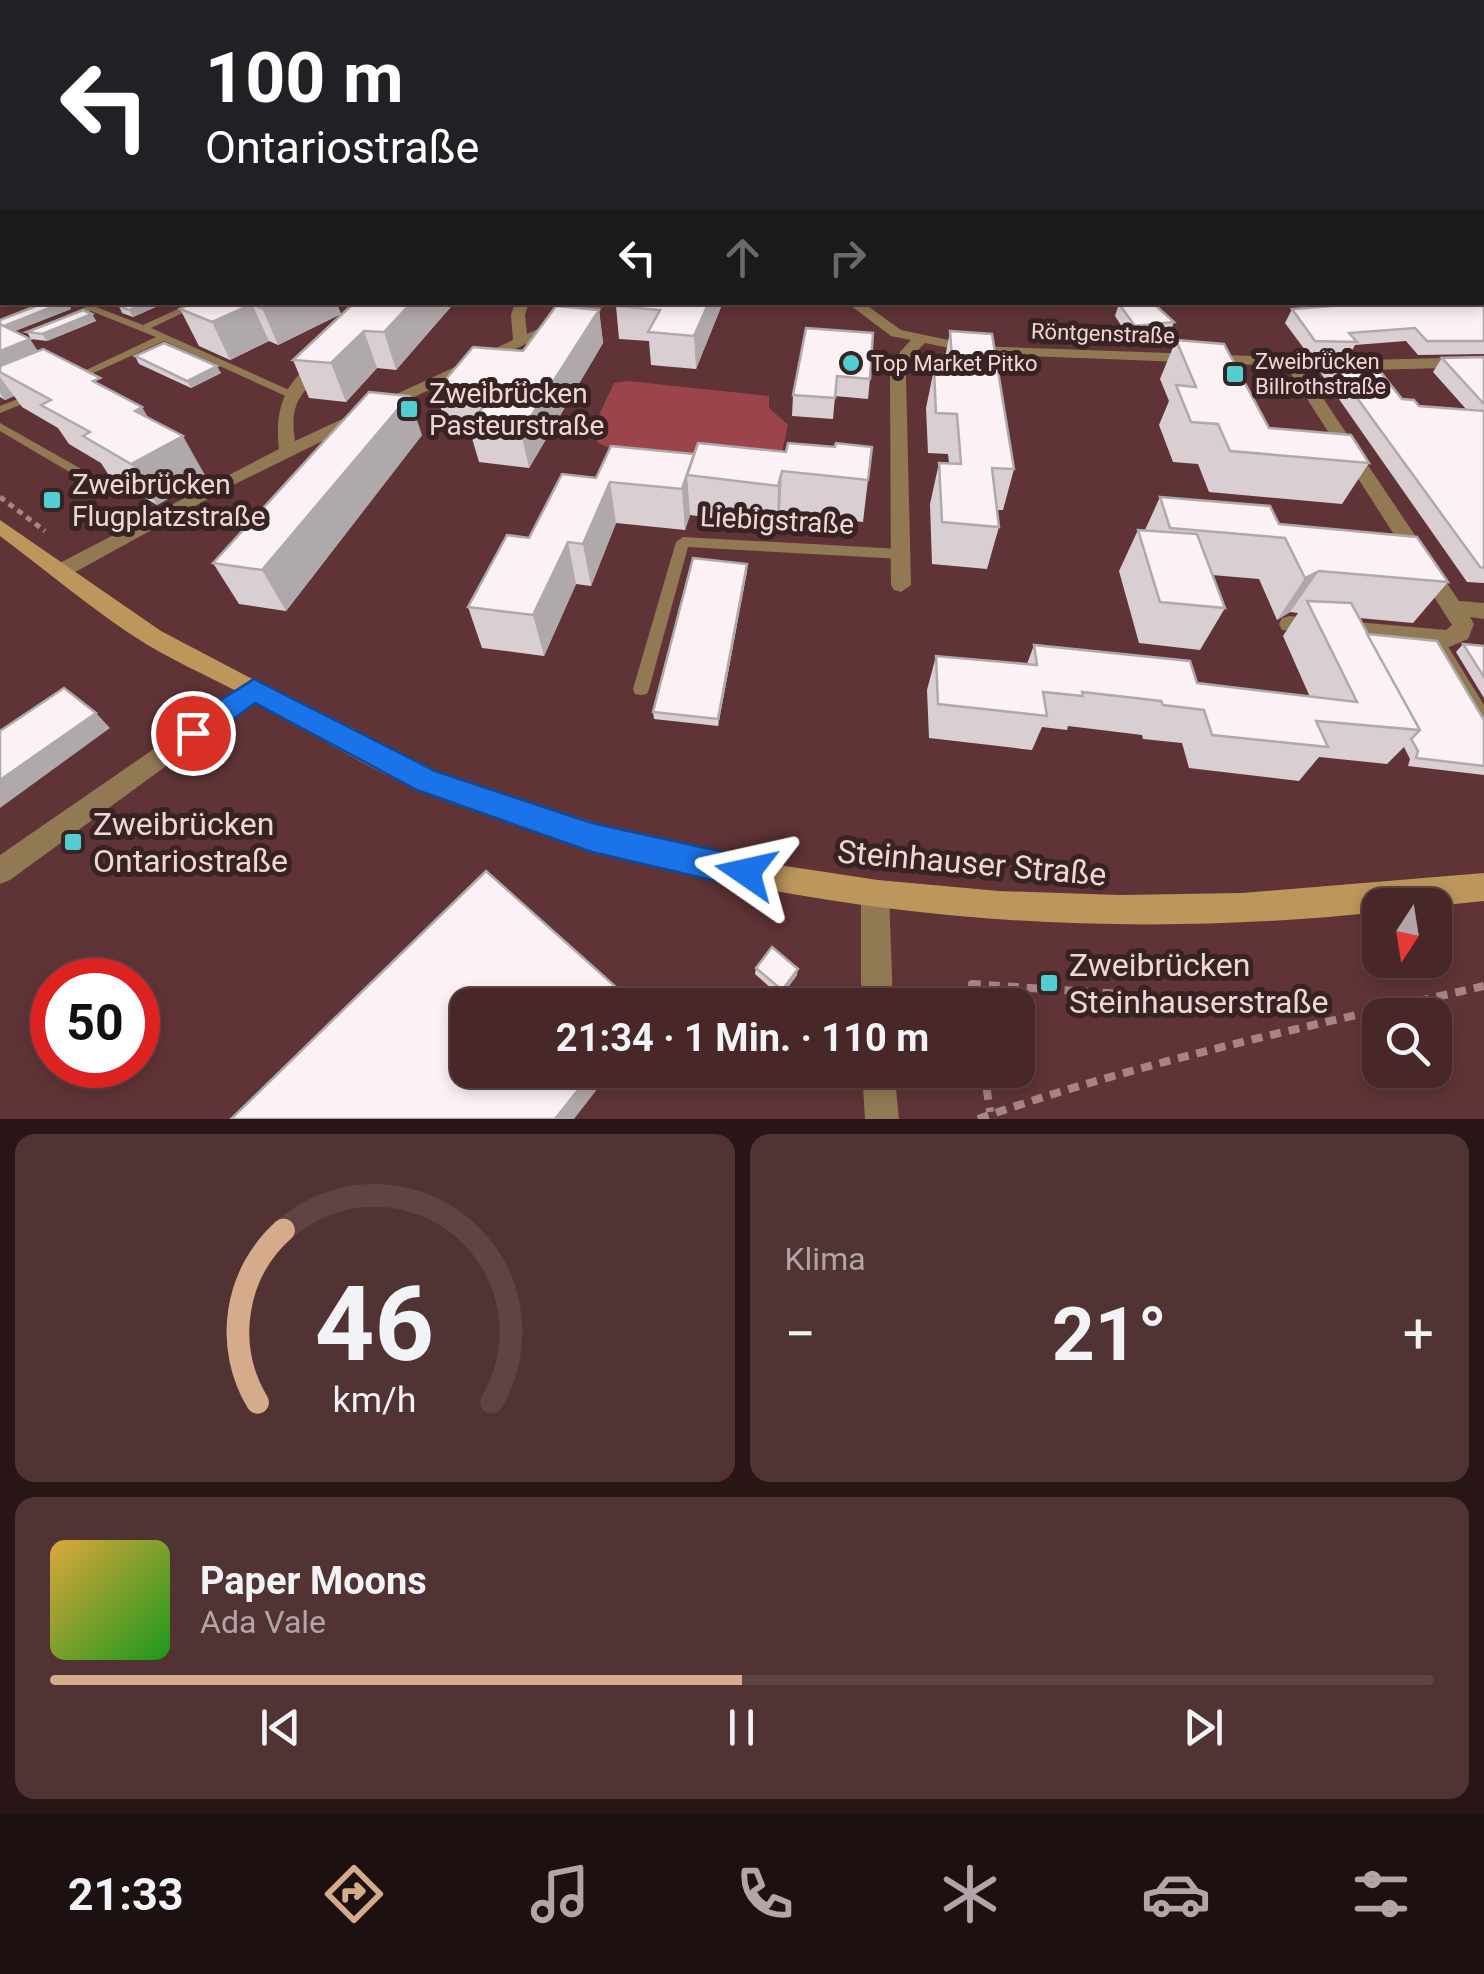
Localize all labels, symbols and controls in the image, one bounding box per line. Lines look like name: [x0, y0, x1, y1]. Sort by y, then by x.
text: 100 m: [205, 37, 404, 119]
icon: left: [40, 40, 170, 170]
text: Ontariostraße: [205, 121, 479, 174]
icon: left: [610, 230, 665, 285]
icon: ahead: [715, 230, 770, 285]
icon: right: [820, 230, 875, 285]
street label: Röntgenstraße: [1031, 318, 1175, 349]
place label: Zweibrücken Billrothstraße: [1255, 349, 1386, 399]
place label: Top Market Pitko: [871, 351, 1037, 376]
marker: Top Market Pitko: [840, 352, 862, 374]
marker: Zweibrücken Billrothstraße: [1224, 363, 1246, 385]
place label: Zweibrücken Pasteurstraße: [429, 377, 604, 442]
marker: Zweibrücken Pasteurstraße: [398, 398, 420, 420]
place label: Zweibrücken Flugplatzstraße: [72, 468, 266, 533]
marker: Zweibrücken Flugplatzstraße: [41, 489, 63, 511]
street label: Liebigstraße: [699, 500, 855, 541]
pin: [151, 691, 236, 776]
icon: arrive: [166, 706, 221, 761]
place label: Zweibrücken Ontariostraße: [93, 805, 288, 880]
position arrow: [694, 820, 798, 924]
marker: Zweibrücken Ontariostraße: [62, 831, 84, 853]
street label: Steinhauser Straße: [836, 832, 1108, 894]
north arrow: [1362, 888, 1452, 978]
map controls: [1362, 888, 1452, 1088]
place label: Zweibrücken Steinhauserstraße: [1069, 946, 1329, 1021]
speed limit sign: 50: [30, 958, 160, 1088]
marker: Zweibrücken Steinhauserstraße: [1038, 972, 1060, 994]
button: search: [1362, 998, 1452, 1088]
text: 21:34 · 1 Min. · 110 m: [556, 1016, 929, 1060]
text: Klima: [785, 1240, 866, 1278]
text: 46: [315, 1264, 434, 1385]
text: 21°: [1052, 1290, 1167, 1378]
text: −: [785, 1302, 816, 1366]
text: +: [1403, 1302, 1434, 1366]
text: km/h: [333, 1379, 417, 1421]
text: Paper Moons: [200, 1559, 427, 1603]
text: Ada Vale: [200, 1603, 326, 1641]
icon: previous: [253, 1700, 308, 1755]
icon: pause: [714, 1700, 769, 1755]
icon: next: [1176, 1700, 1231, 1755]
icon: directions: [319, 1859, 389, 1929]
icon: music: [525, 1859, 595, 1929]
icon: phone: [730, 1859, 800, 1929]
icon: climate: [935, 1859, 1005, 1929]
icon: car: [1141, 1859, 1211, 1929]
icon: filters: [1346, 1859, 1416, 1929]
text: 21:33: [68, 1868, 184, 1921]

